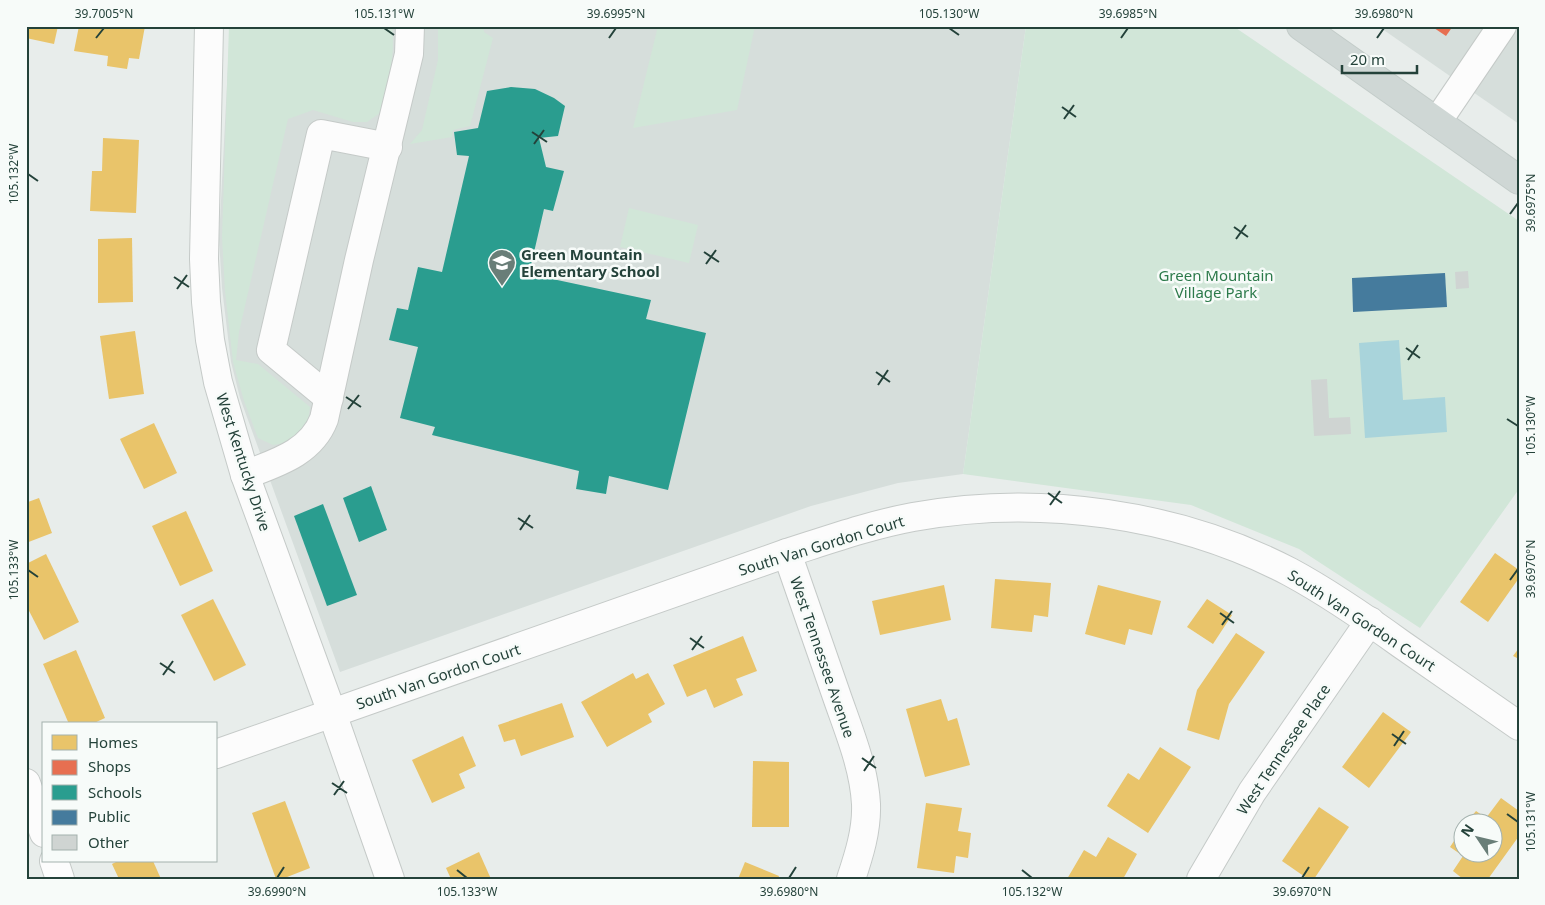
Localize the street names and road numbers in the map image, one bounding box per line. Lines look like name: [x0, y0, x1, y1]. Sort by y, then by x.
street label: West Kentucky Drive: [212, 390, 276, 534]
street label: South Van Gordon Court: [736, 510, 907, 580]
street label: South Van Gordon Court: [1284, 565, 1440, 676]
street label: West Tennessee Avenue: [786, 574, 860, 740]
street label: South Van Gordon Court: [353, 638, 523, 713]
street label: West Tennessee Place: [1232, 680, 1334, 818]

